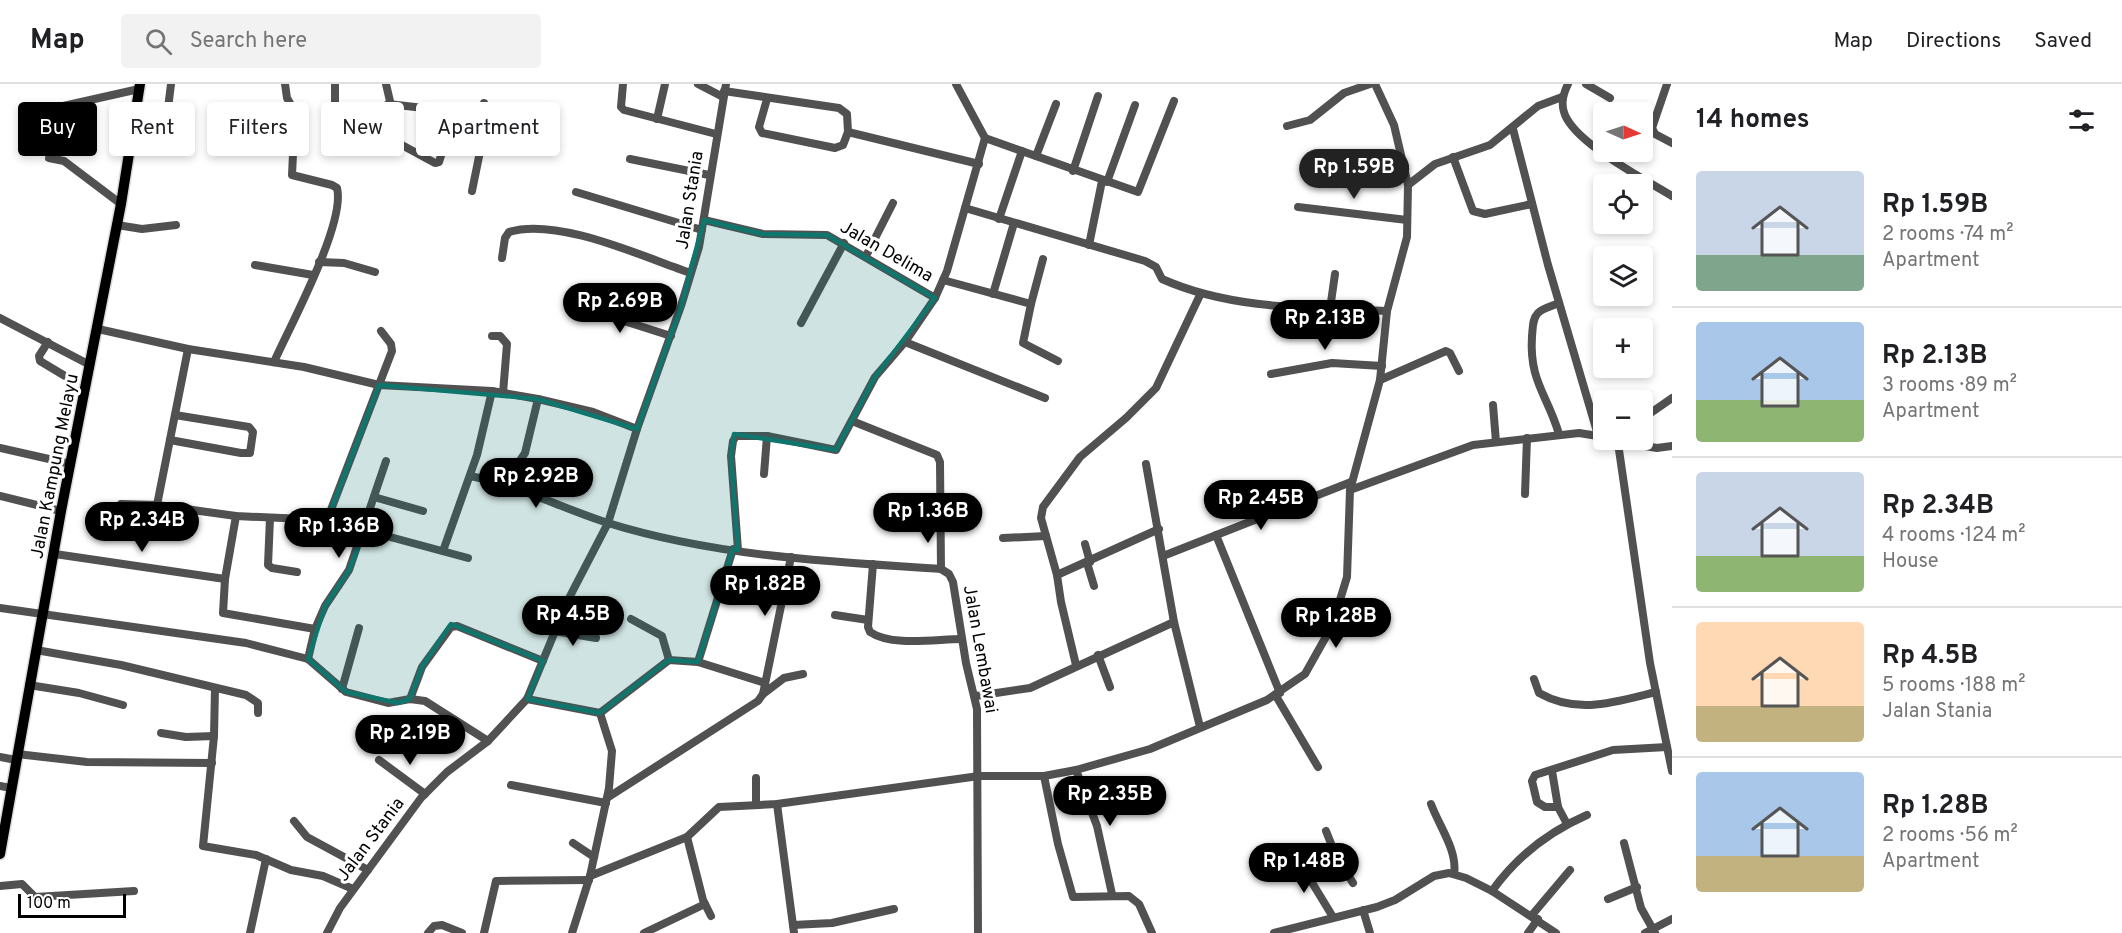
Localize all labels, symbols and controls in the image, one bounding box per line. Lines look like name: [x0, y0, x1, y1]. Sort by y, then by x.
search box: [121, 14, 541, 68]
text: Map: [30, 23, 85, 59]
icon: search: [142, 25, 175, 58]
text: Search here: [190, 28, 307, 55]
text: Map: [1833, 28, 1873, 55]
text: Directions: [1906, 28, 2001, 55]
text: Saved: [2034, 28, 2092, 55]
chip: Buy: [18, 102, 97, 156]
chip: Rent: [109, 102, 195, 156]
chip: Filters: [207, 102, 309, 156]
chip: New: [321, 102, 404, 156]
chip: Apartment: [416, 102, 560, 156]
north arrow: [1593, 102, 1653, 162]
map controls: [1593, 102, 1653, 450]
text: 14 homes: [1696, 104, 1810, 137]
icon: filters: [2065, 104, 2098, 137]
street label: Jalan Stania: [671, 149, 710, 251]
pin: Rp 1.59B: [1292, 149, 1416, 200]
text: Rp 1.59B: [1313, 155, 1395, 181]
button: locate: [1593, 174, 1653, 234]
text: Rp 1.59B: [1882, 189, 1988, 222]
icon: home: [1744, 195, 1816, 267]
street label: Jalan Delima: [835, 216, 937, 288]
text: 2 rooms · 74 m²: [1882, 222, 2013, 248]
button: layers: [1593, 246, 1653, 306]
text: Apartment: [1882, 248, 1980, 274]
pin: Rp 2.69B: [558, 283, 682, 334]
text: Rp 2.69B: [577, 289, 663, 315]
pin: Rp 2.13B: [1263, 300, 1387, 351]
text: Rp 2.13B: [1284, 306, 1366, 332]
button: +: [1593, 318, 1653, 378]
text: Rp 2.13B: [1882, 340, 1988, 373]
icon: home: [1744, 346, 1816, 418]
street label: Jalan Kampung Melayu: [26, 372, 85, 561]
text: 3 rooms · 89 m²: [1882, 373, 2017, 399]
button: −: [1593, 390, 1653, 450]
text: Apartment: [1882, 399, 1980, 425]
pin: Rp 2.92B: [474, 458, 598, 509]
text: Rp 2.92B: [493, 464, 579, 490]
pin: Rp 2.45B: [1199, 480, 1323, 531]
text: Rp 2.45B: [1218, 486, 1304, 512]
text: Rp 2.34B: [1882, 490, 1994, 523]
pin: Rp 1.36B: [866, 493, 990, 544]
icon: home: [1744, 496, 1816, 568]
text: Rp 1.36B: [887, 499, 969, 525]
pin: Rp 2.34B: [80, 502, 204, 553]
text: Rp 2.34B: [99, 508, 185, 534]
pin: Rp 1.36B: [277, 508, 401, 559]
text: Rp 1.36B: [298, 514, 380, 540]
text: 4 rooms · 124 m²: [1882, 523, 2025, 549]
text: House: [1882, 549, 1938, 575]
pin: Rp 1.82B: [703, 566, 827, 617]
text: Rp 1.82B: [724, 572, 806, 598]
street label: Jalan Lembawai: [957, 583, 1002, 715]
pin: Rp 4.5B: [518, 596, 628, 647]
pin: Rp 1.28B: [1274, 598, 1398, 649]
text: Rp 4.5B: [536, 602, 610, 628]
text: Rp 1.28B: [1295, 604, 1377, 630]
text: Rp 4.5B: [1882, 640, 1978, 673]
icon: home: [1744, 646, 1816, 718]
text: 5 rooms · 188 m²: [1882, 673, 2025, 699]
text: Jalan Stania: [1882, 699, 1992, 725]
pin: Rp 2.19B: [348, 715, 472, 766]
text: Rp 2.19B: [369, 721, 451, 747]
pin: Rp 2.35B: [1048, 776, 1172, 827]
text: Rp 2.35B: [1067, 782, 1153, 808]
text: Rp 1.28B: [1882, 790, 1988, 823]
street label: Jalan Stania: [332, 793, 410, 886]
icon: home: [1744, 796, 1816, 868]
text: 2 rooms · 56 m²: [1882, 823, 2018, 849]
pin: Rp 1.48B: [1242, 843, 1366, 894]
text: Rp 1.48B: [1263, 849, 1345, 875]
text: Apartment: [1882, 849, 1980, 875]
scale bar: [18, 891, 126, 918]
text: 100 m: [27, 894, 71, 914]

